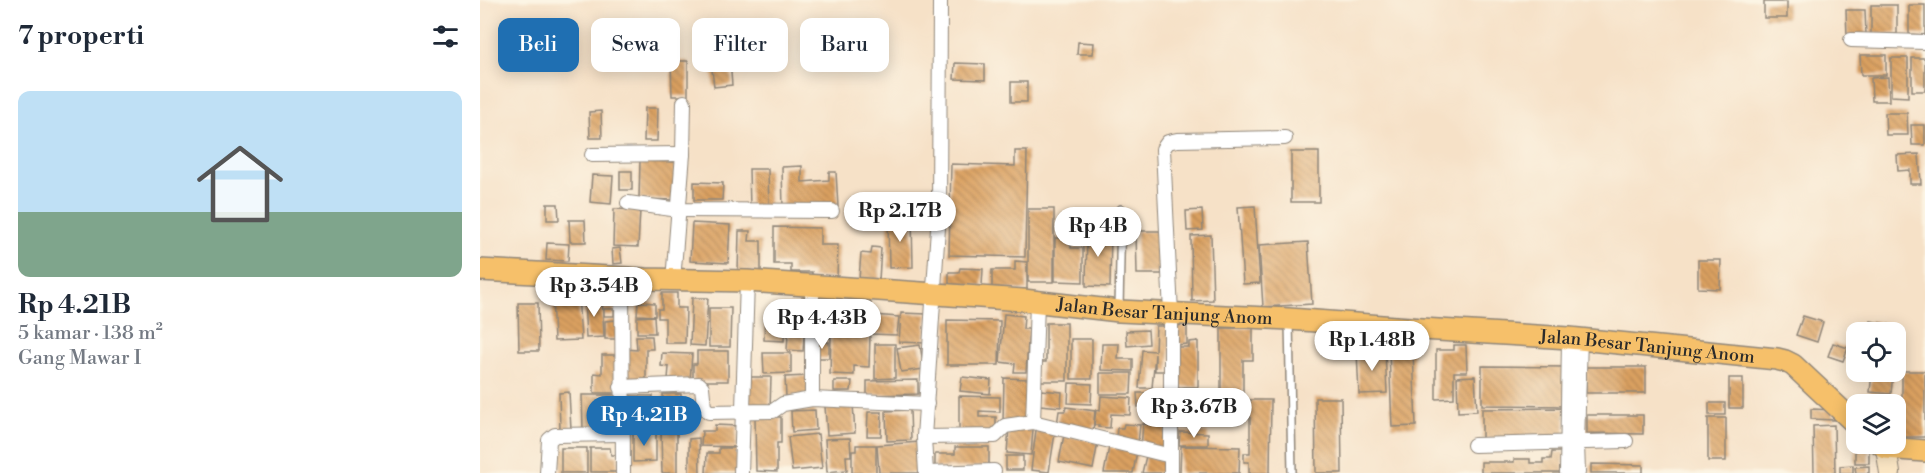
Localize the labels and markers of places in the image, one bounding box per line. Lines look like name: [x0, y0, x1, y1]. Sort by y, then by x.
pin: Rp 2.17B: [838, 192, 962, 243]
pin: Rp 4B: [1056, 207, 1140, 258]
pin: Rp 3.54B: [532, 267, 656, 318]
pin: Rp 4.43B: [760, 299, 884, 350]
pin: Rp 1.48B: [1310, 321, 1434, 372]
pin: Rp 3.67B: [1132, 388, 1256, 439]
pin: Rp 4.21B: [582, 396, 706, 447]

